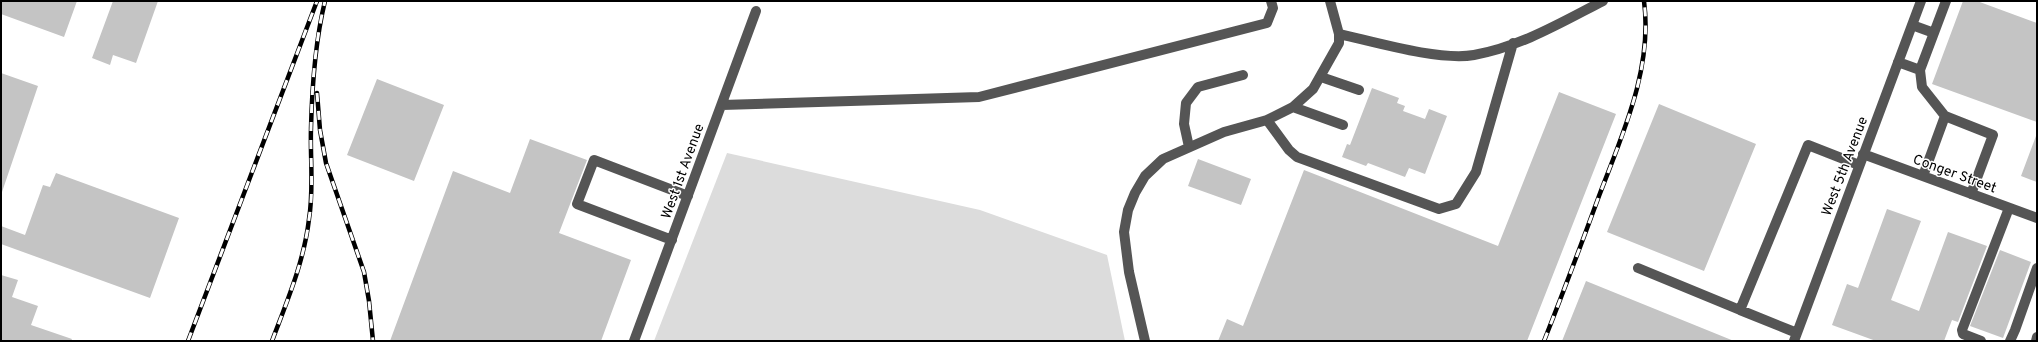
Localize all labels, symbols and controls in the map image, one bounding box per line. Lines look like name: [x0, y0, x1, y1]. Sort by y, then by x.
street label: West 5th Avenue: [1819, 114, 1872, 219]
street label: West 1st Avenue: [658, 122, 709, 221]
street label: Conger Street: [1910, 151, 1999, 197]

